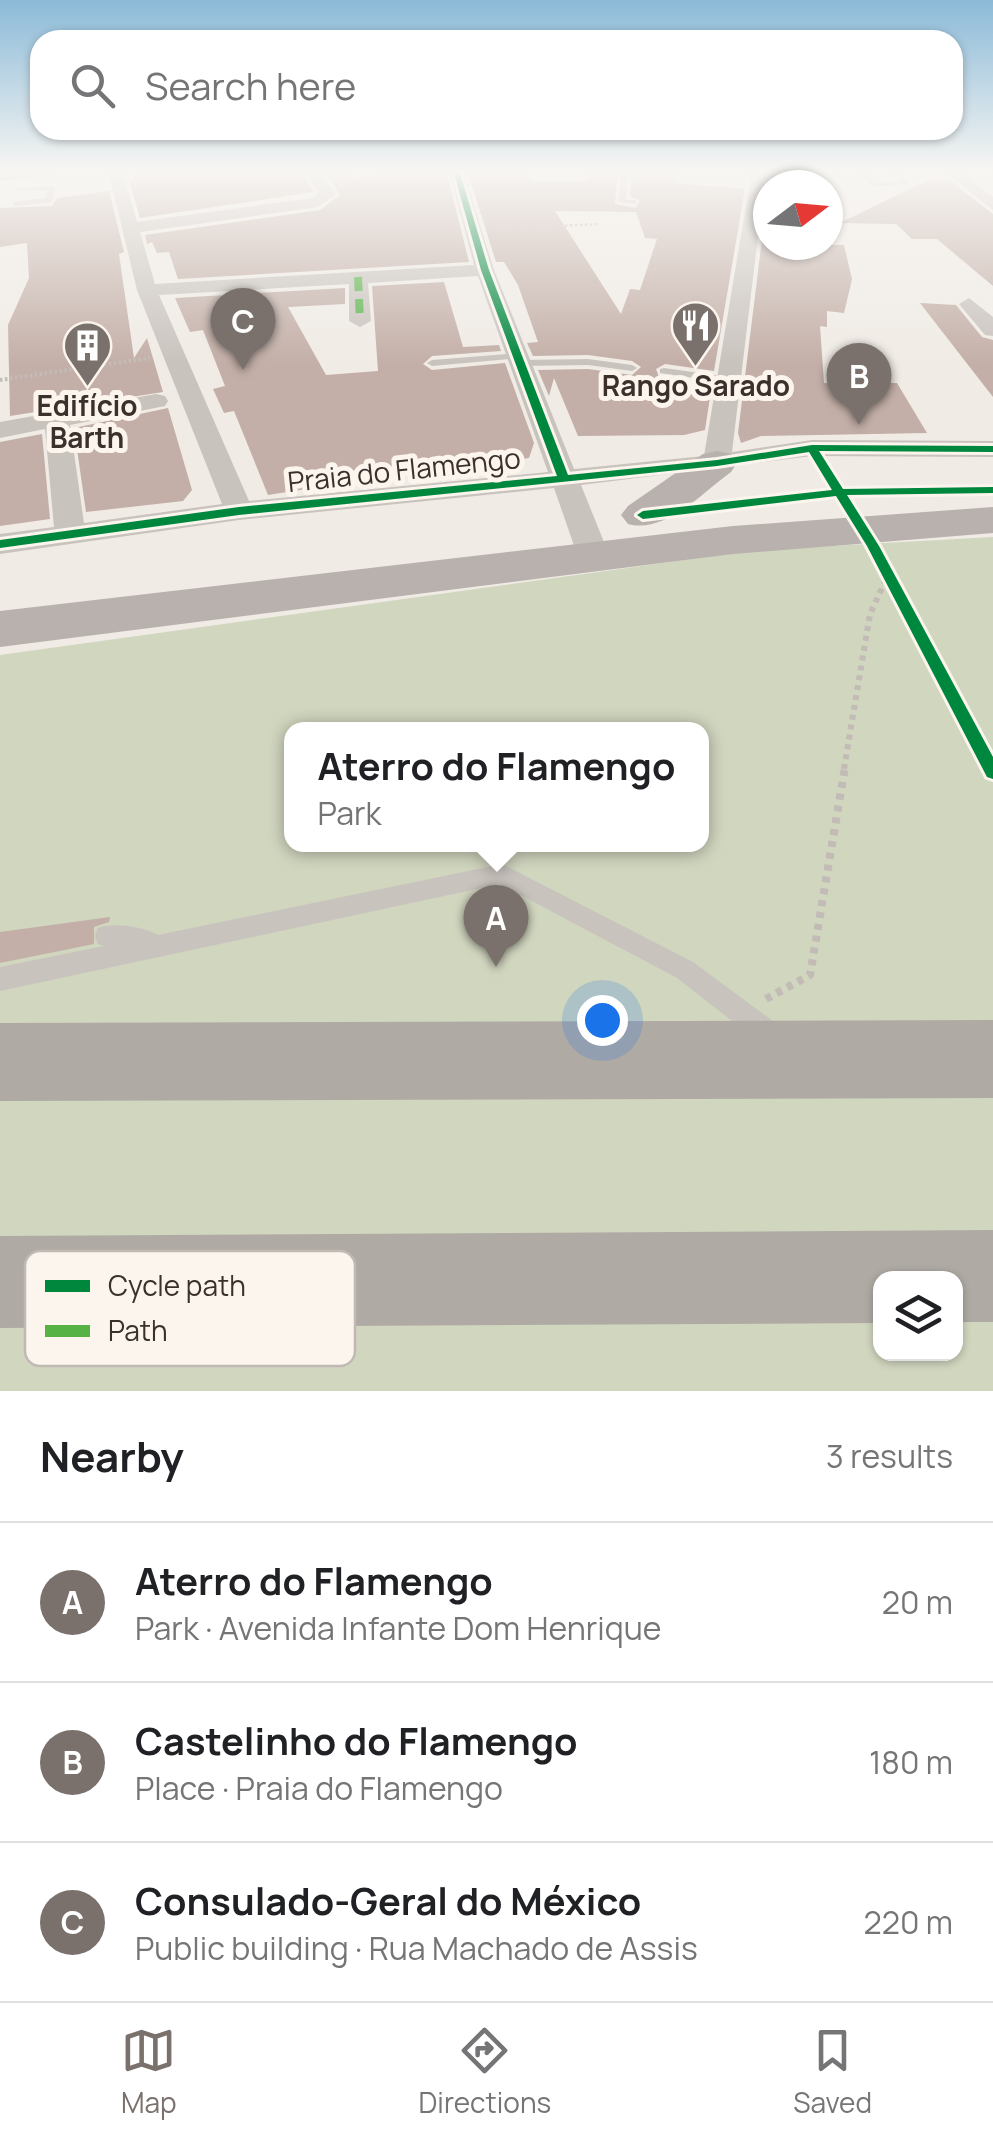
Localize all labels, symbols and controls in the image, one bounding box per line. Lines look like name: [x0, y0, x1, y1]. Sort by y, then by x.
search box: [30, 30, 963, 140]
icon: search: [65, 58, 120, 113]
text: Search here: [145, 59, 356, 111]
north arrow: [753, 170, 843, 260]
pin: C: [210, 288, 276, 370]
restaurant icon: Rango Sarado: [670, 300, 722, 368]
building icon: Edifício Barth: [61, 320, 113, 388]
pin: B: [826, 342, 892, 425]
place label: Rango Sarado: [602, 366, 790, 404]
place label: Edifício Barth: [36, 386, 138, 456]
street label: Praia do Flamengo: [286, 438, 522, 500]
popup: [284, 722, 709, 852]
text: Aterro do Flamengo: [318, 739, 675, 791]
text: Park: [318, 791, 381, 835]
pin: A: [464, 884, 528, 967]
your location: [577, 995, 628, 1046]
legend: [25, 1251, 355, 1366]
text: Cycle path: [108, 1266, 246, 1304]
map controls: [873, 1271, 963, 1361]
button: layers: [873, 1271, 963, 1361]
text: Path: [108, 1311, 168, 1349]
text: Nearby: [40, 1427, 184, 1485]
text: 3 results: [826, 1434, 953, 1478]
text: Aterro do Flamengo: [135, 1554, 493, 1606]
text: A: [62, 1580, 83, 1624]
text: 20 m: [882, 1580, 953, 1624]
text: Park · Avenida Infante Dom Henrique: [135, 1606, 661, 1650]
text: Castelinho do Flamengo: [135, 1714, 578, 1766]
text: B: [62, 1740, 83, 1784]
text: 180 m: [869, 1740, 953, 1784]
text: Place · Praia do Flamengo: [135, 1766, 503, 1810]
text: Consulado-Geral do México: [135, 1874, 641, 1926]
text: C: [61, 1900, 84, 1944]
text: 220 m: [863, 1900, 953, 1944]
text: Public building · Rua Machado de Assis: [135, 1926, 698, 1970]
tab: Map: [121, 2023, 177, 2121]
tab: Directions: [419, 2023, 551, 2121]
tab: Saved: [793, 2023, 872, 2121]

